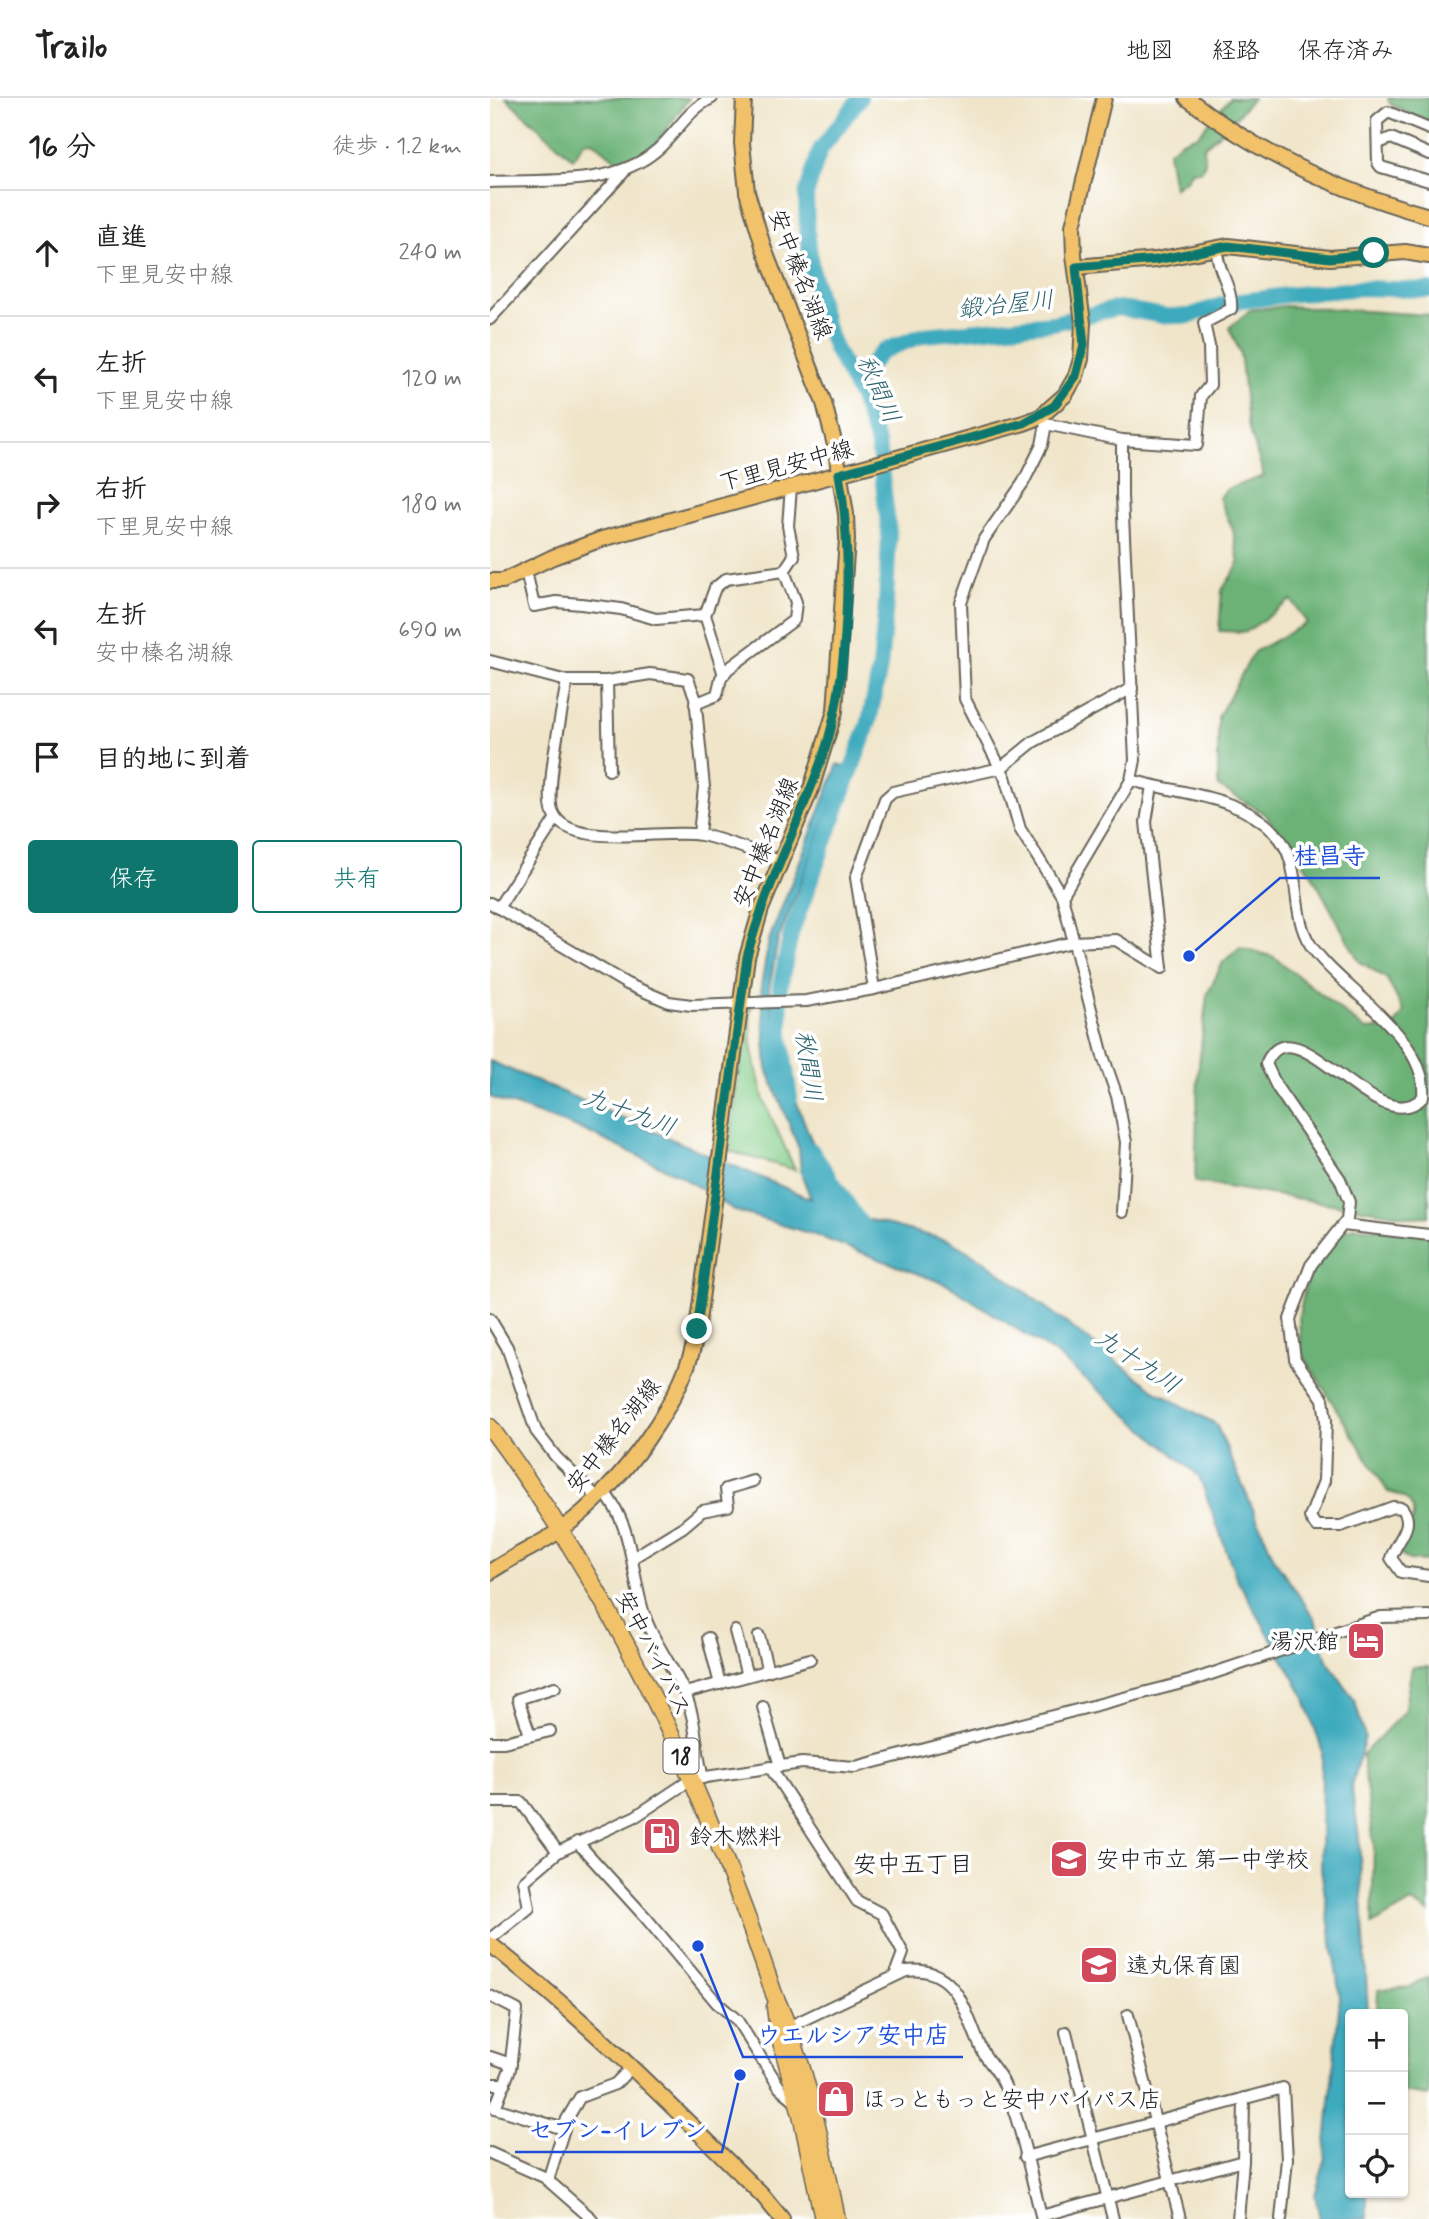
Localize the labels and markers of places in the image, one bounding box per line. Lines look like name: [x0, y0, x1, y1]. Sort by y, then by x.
callout: 桂昌寺: [1280, 833, 1380, 878]
hotel icon: 湯沢館: [1345, 1620, 1387, 1662]
place label: 湯沢館: [1270, 1628, 1339, 1658]
fuel station icon: 鈴木燃料: [641, 1815, 683, 1857]
place label: 鈴木燃料: [689, 1823, 781, 1853]
school or university icon: 安中市立 第一中学校: [1048, 1838, 1090, 1880]
place label: 安中市立 第一中学校: [1096, 1846, 1309, 1876]
school or university icon: 遠丸保育園: [1078, 1944, 1120, 1986]
place label: 遠丸保育園: [1126, 1952, 1241, 1982]
callout: ウエルシア安中店: [743, 2012, 963, 2057]
shop icon: ほっともっと安中バイパス店: [815, 2078, 857, 2120]
place label: ほっともっと安中バイパス店: [863, 2086, 1162, 2116]
callout: セブン-イレブン: [515, 2107, 722, 2152]

